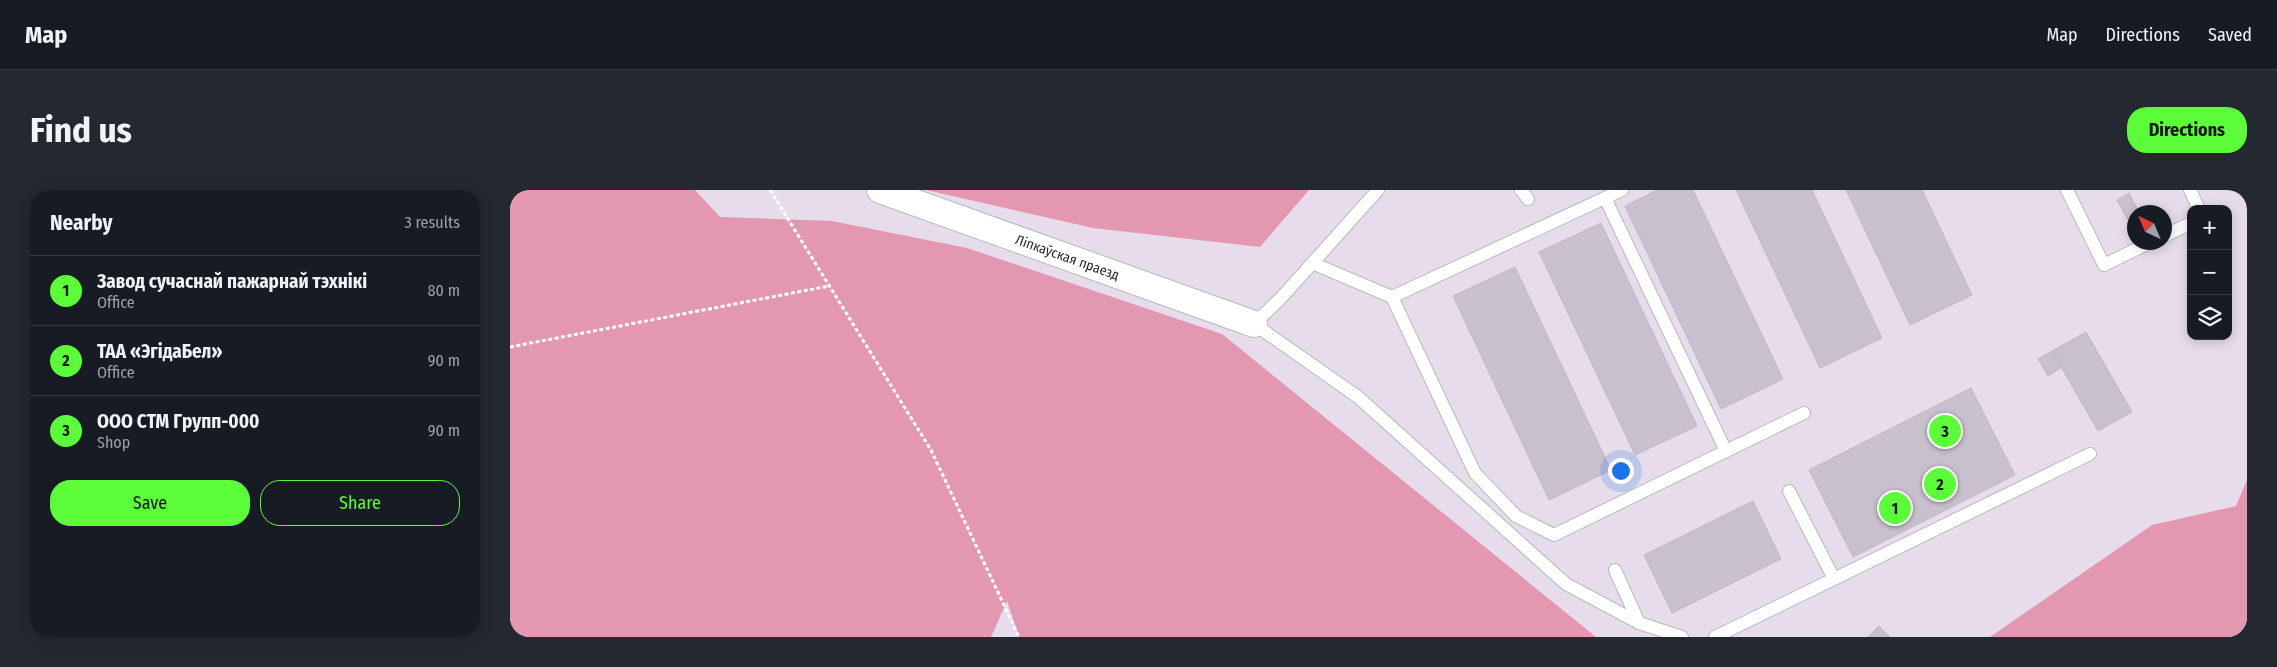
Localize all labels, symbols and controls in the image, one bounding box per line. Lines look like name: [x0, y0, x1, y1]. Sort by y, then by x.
text: Map: [25, 21, 67, 49]
text: Map: [2046, 24, 2078, 46]
text: Directions: [2106, 24, 2180, 46]
text: Saved: [2208, 24, 2252, 46]
button: Directions: [2127, 107, 2247, 153]
text: Find us: [30, 109, 132, 151]
north arrow: [2127, 205, 2172, 250]
map controls: [2187, 205, 2232, 340]
button: +: [2187, 205, 2232, 250]
text: Nearby: [50, 210, 112, 236]
text: 3 results: [404, 213, 460, 232]
street label: Ліпкаўская праезд: [1013, 231, 1122, 284]
button: −: [2187, 250, 2232, 295]
text: Завод сучаснай пажарнай тэхнікі: [97, 270, 367, 293]
text: 1: [63, 281, 69, 300]
text: 80 m: [428, 281, 460, 300]
text: Office: [97, 293, 135, 312]
button: layers: [2187, 295, 2232, 340]
text: ТАА «ЭгідаБел»: [97, 340, 222, 363]
text: 2: [62, 351, 70, 370]
text: 90 m: [428, 351, 460, 370]
text: Office: [97, 363, 135, 382]
text: ООО СТМ Групп-000: [97, 410, 260, 433]
pin: 3: [1929, 412, 1961, 450]
text: 3: [62, 421, 70, 440]
text: 90 m: [428, 421, 460, 440]
text: Shop: [97, 433, 130, 452]
your location: [1608, 458, 1634, 484]
pin: 2: [1924, 465, 1956, 503]
button: Save: [50, 480, 250, 526]
button: Share: [260, 480, 460, 526]
pin: 1: [1879, 489, 1911, 527]

